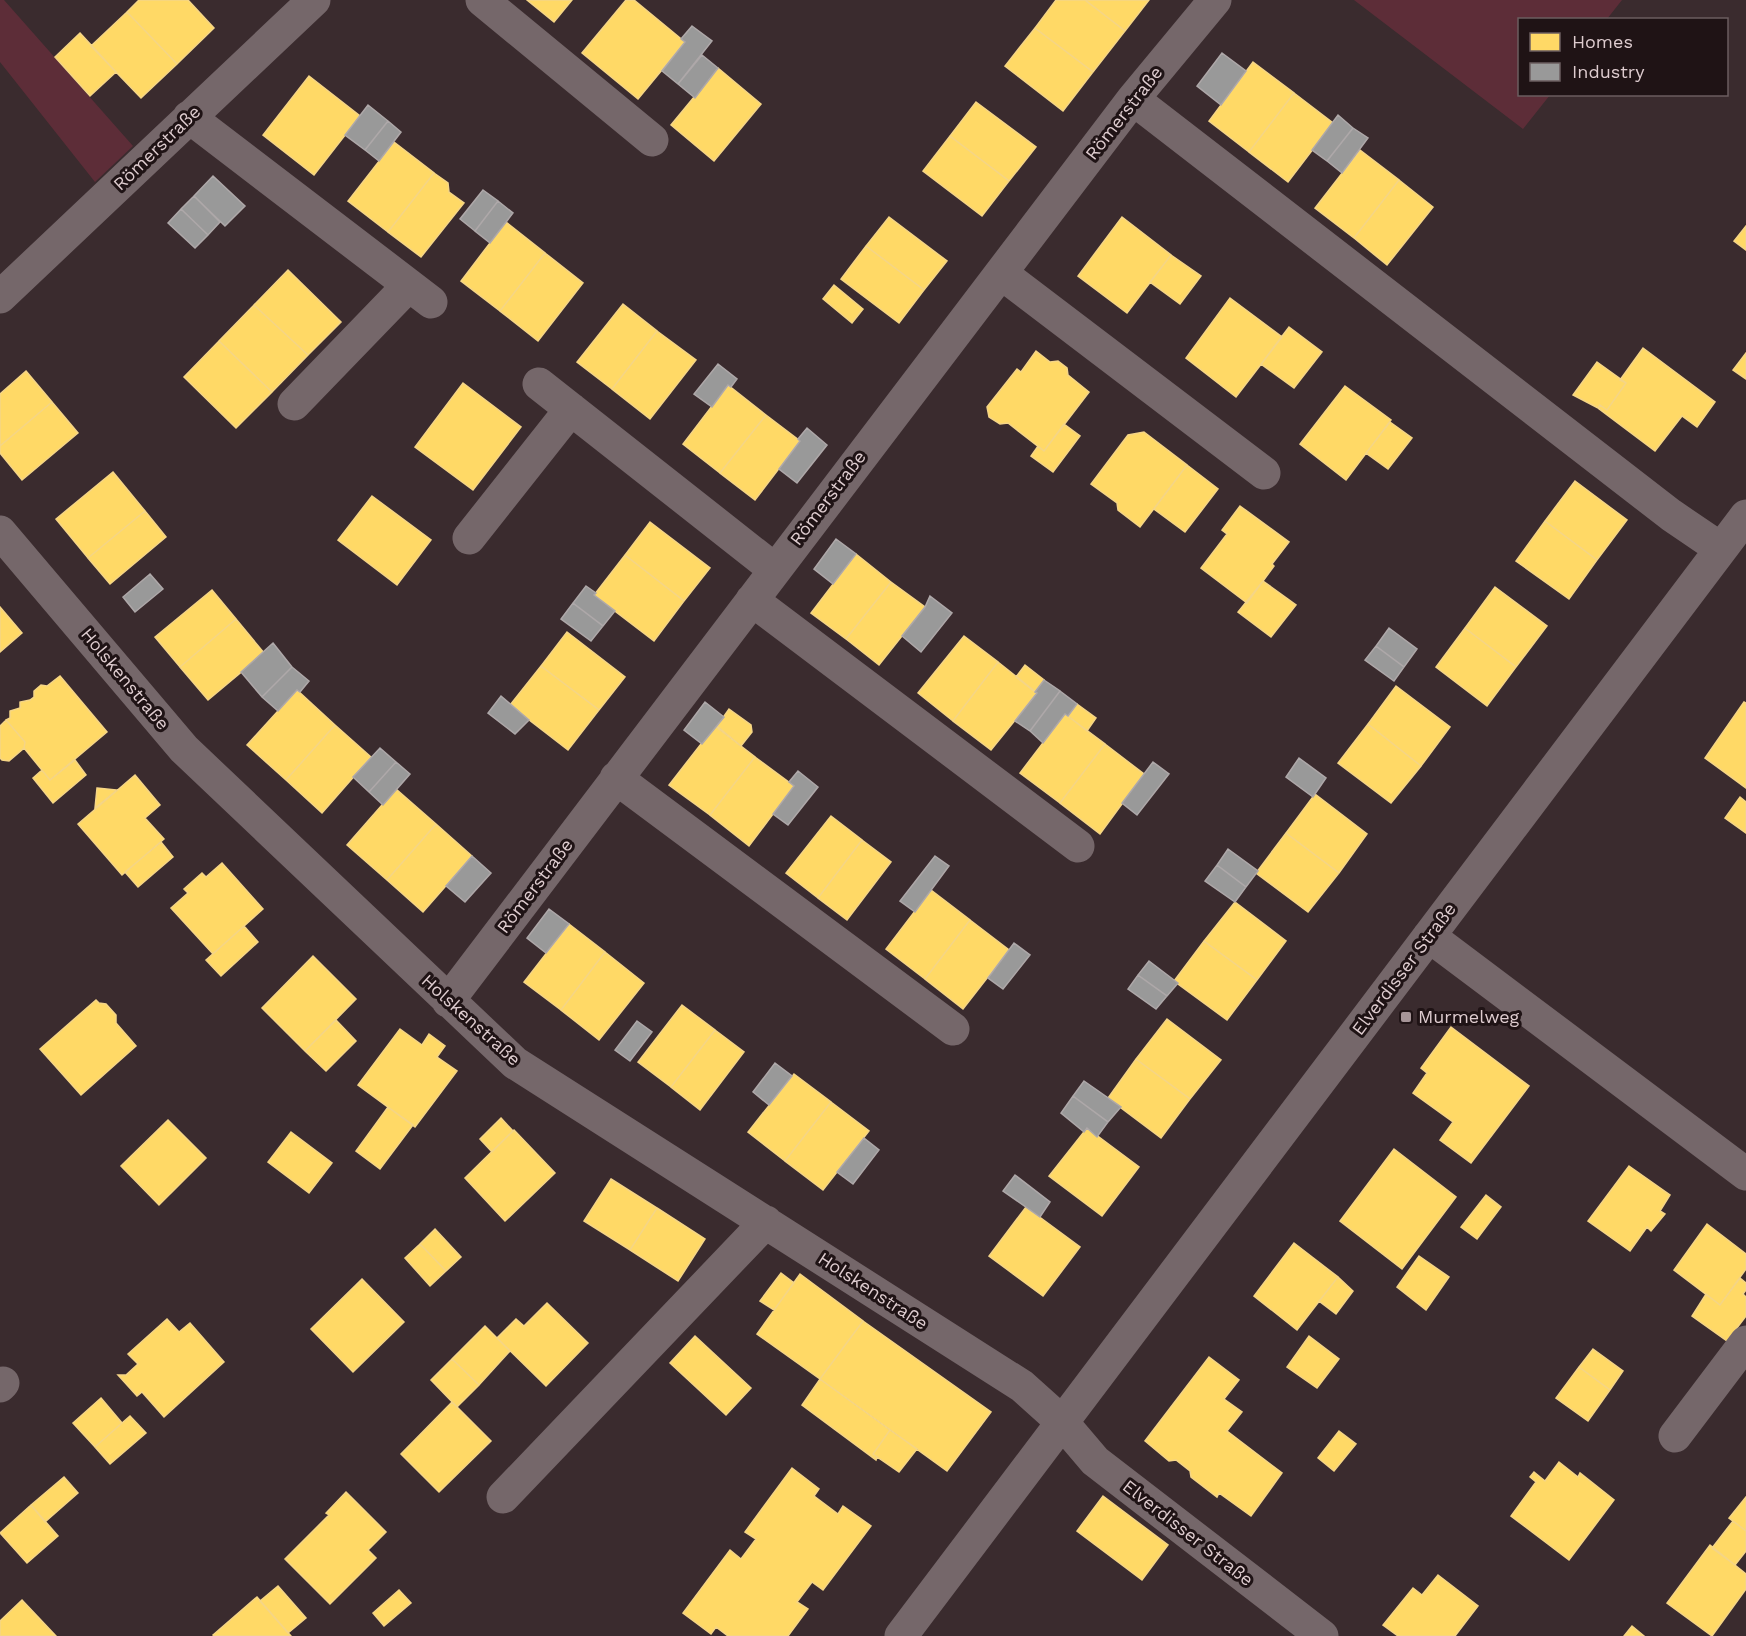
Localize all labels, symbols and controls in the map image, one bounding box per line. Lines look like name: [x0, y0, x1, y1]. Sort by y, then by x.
legend: [1518, 18, 1728, 96]
text: Homes: [1572, 31, 1633, 52]
text: Industry: [1572, 61, 1645, 82]
street label: Römerstraße: [1081, 62, 1167, 164]
street label: Römerstraße: [109, 101, 205, 194]
street label: Römerstraße: [785, 446, 870, 549]
street label: Holskenstraße: [77, 624, 174, 734]
street label: Römerstraße: [492, 834, 577, 937]
street label: Elverdisser Straße: [1347, 899, 1460, 1039]
street label: Holskenstraße: [417, 970, 525, 1070]
place label: Murmelweg: [1418, 1006, 1520, 1027]
marker: Murmelweg: [1399, 1010, 1413, 1024]
street label: Holskenstraße: [815, 1247, 932, 1334]
street label: Elverdisser Straße: [1119, 1475, 1258, 1590]

